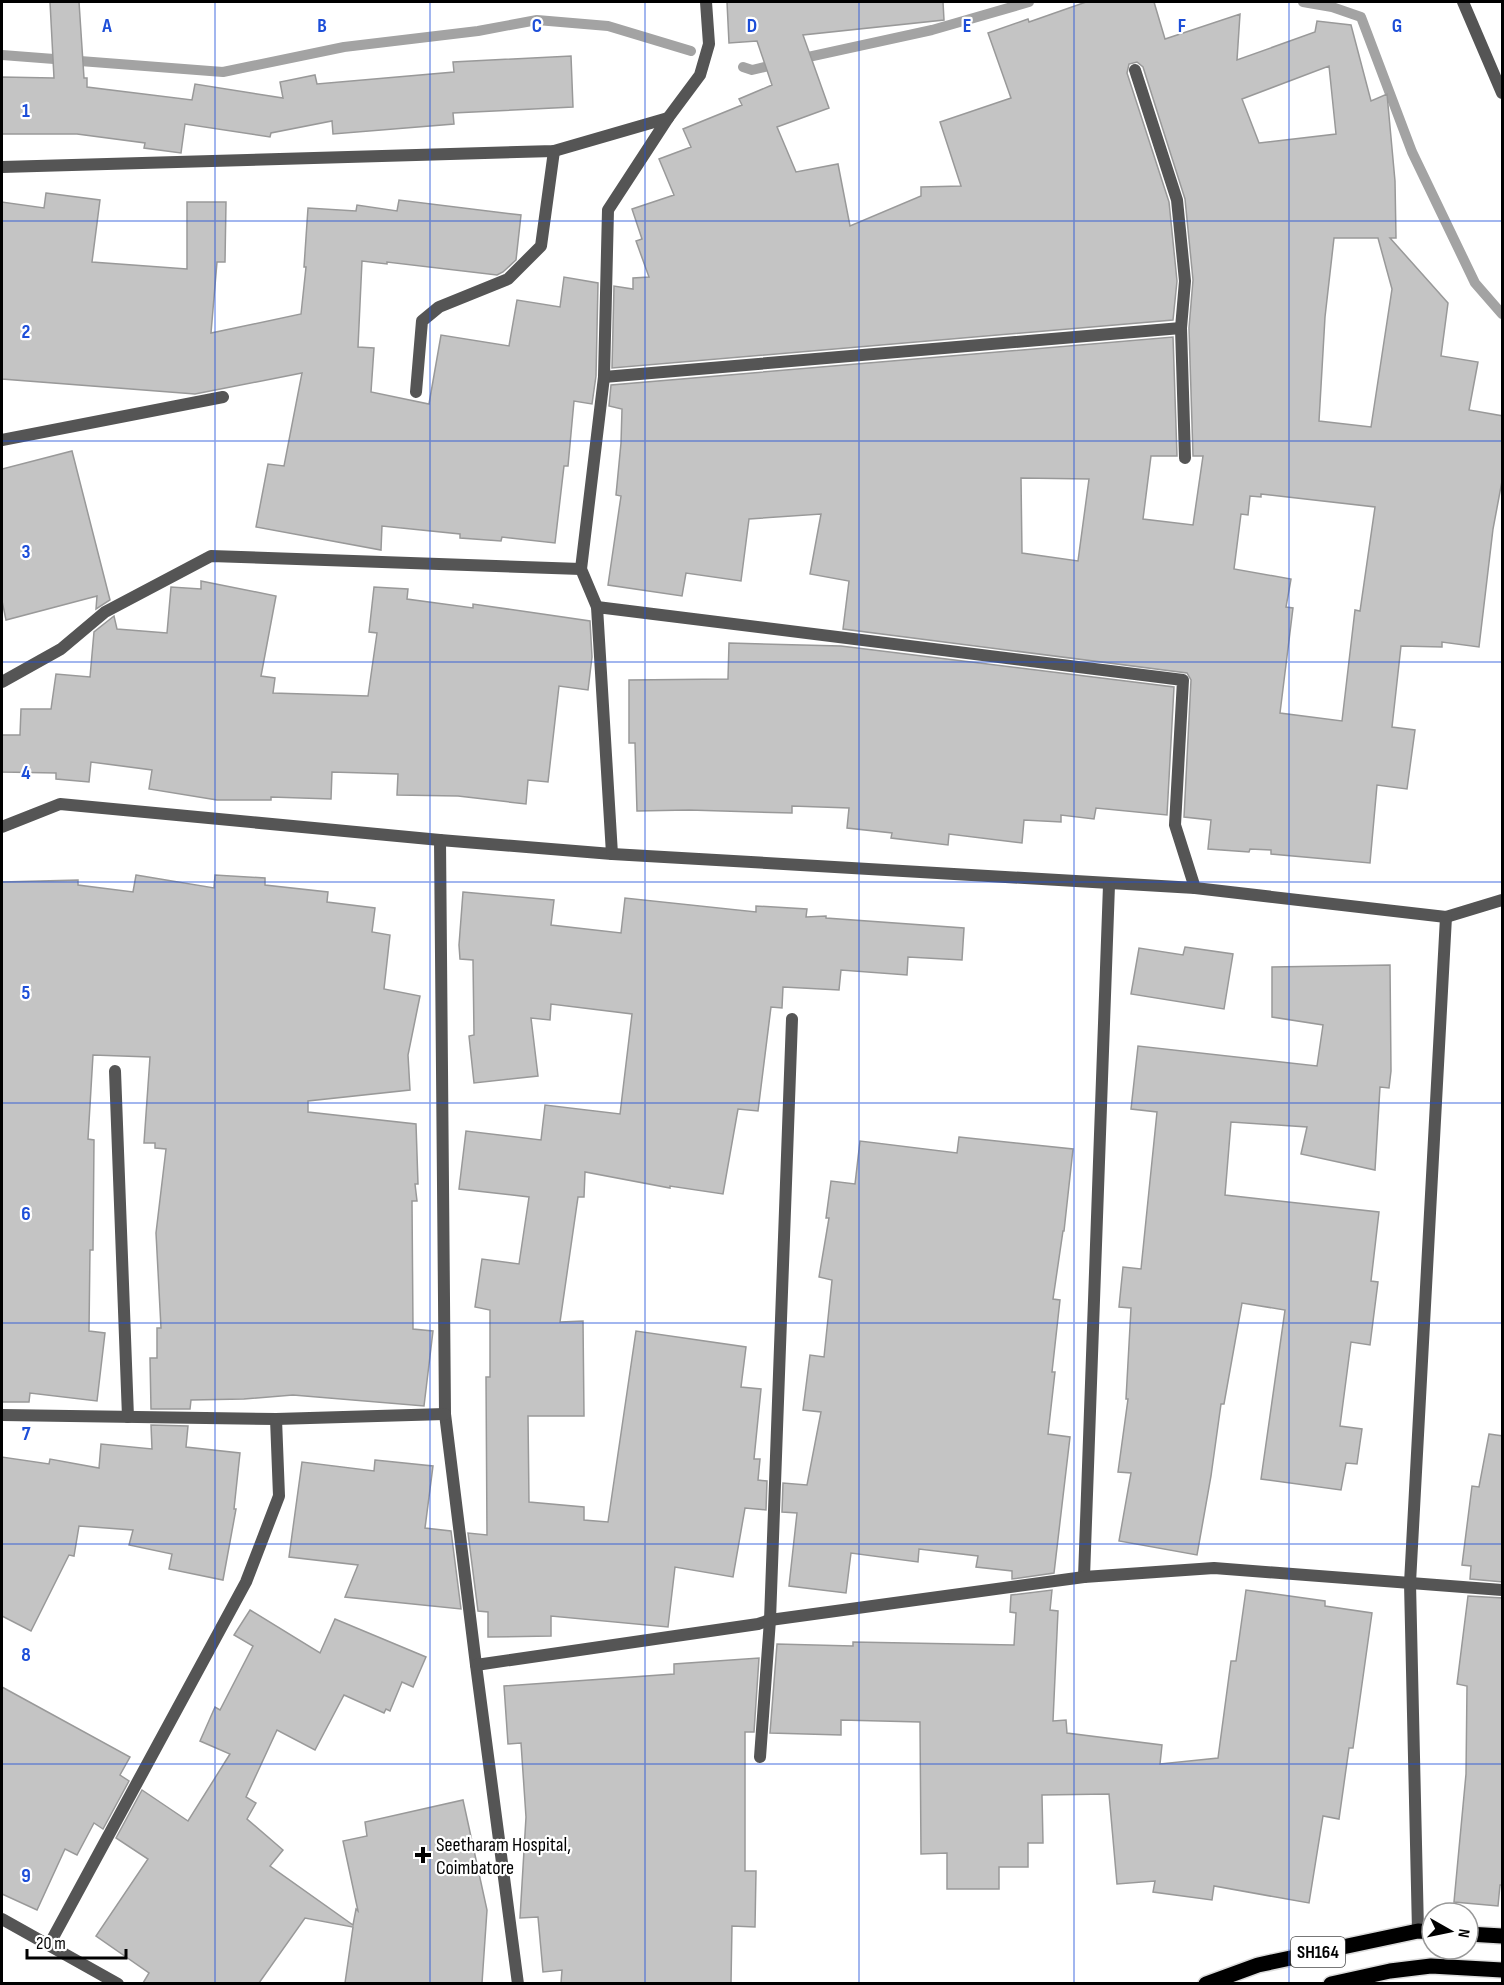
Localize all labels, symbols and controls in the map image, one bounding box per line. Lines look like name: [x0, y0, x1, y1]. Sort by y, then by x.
text: A: [101, 14, 112, 38]
text: B: [317, 14, 327, 38]
text: C: [532, 14, 542, 38]
text: D: [747, 14, 757, 38]
text: E: [963, 14, 971, 38]
text: F: [1178, 14, 1186, 38]
text: G: [1392, 14, 1402, 38]
text: 1: [22, 99, 30, 123]
text: 2: [22, 320, 30, 344]
text: 3: [22, 540, 31, 564]
text: 4: [21, 761, 31, 785]
text: 5: [22, 981, 31, 1005]
text: 6: [21, 1202, 31, 1226]
text: 7: [22, 1422, 31, 1446]
text: 8: [21, 1643, 31, 1667]
place label: Seetharam Hospital, Coimbatore: [436, 1833, 571, 1880]
marker: Seetharam Hospital, Coimbatore: [414, 1846, 432, 1864]
text: 9: [21, 1864, 31, 1888]
north arrow: [1420, 1901, 1480, 1961]
scale bar: [27, 1922, 126, 1960]
text: N: [1453, 1927, 1473, 1939]
text: 20 m: [36, 1933, 66, 1954]
road number: SH164: [1291, 1937, 1345, 1967]

